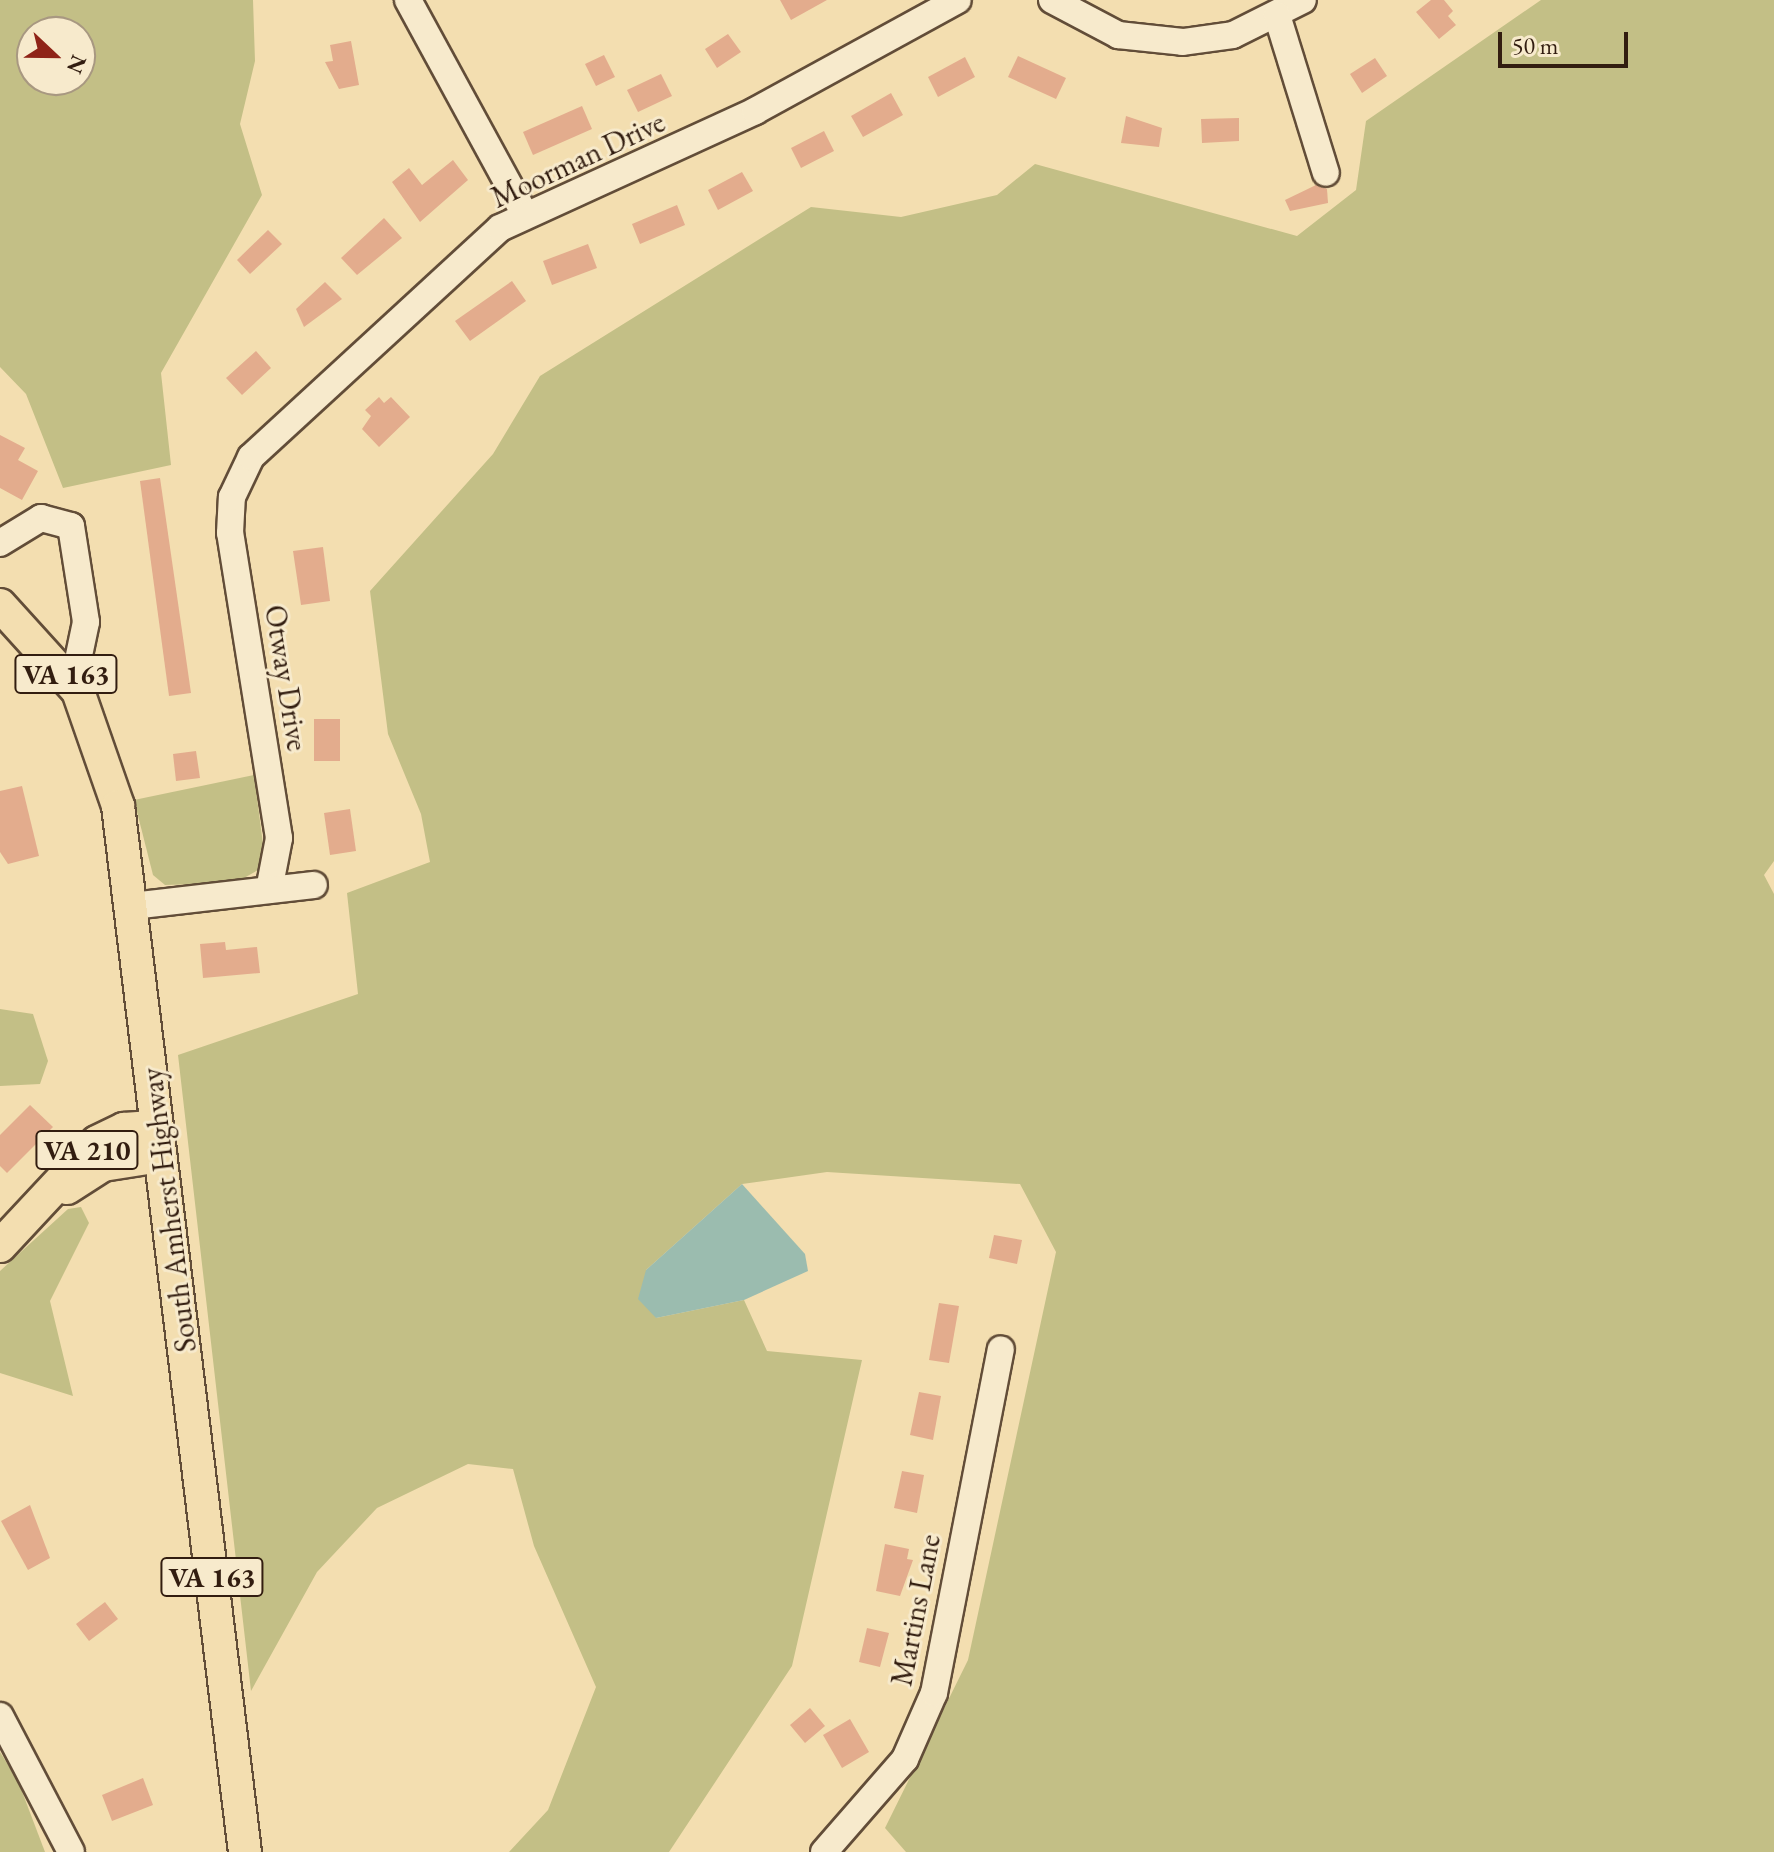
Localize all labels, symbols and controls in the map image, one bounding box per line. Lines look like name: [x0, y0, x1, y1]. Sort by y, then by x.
north arrow: [16, 16, 96, 96]
scale bar: [1502, 16, 1632, 66]
text: 50 m: [1512, 30, 1559, 61]
text: N: [60, 51, 94, 78]
street label: Moorman Drive: [485, 104, 671, 216]
street label: Otway Drive: [257, 602, 315, 754]
road number: VA 163: [14, 650, 118, 698]
street label: South Amherst Highway: [134, 1066, 204, 1354]
road number: VA 210: [35, 1126, 139, 1174]
street label: Martins Lane: [884, 1531, 948, 1689]
road number: VA 163: [160, 1553, 264, 1601]

